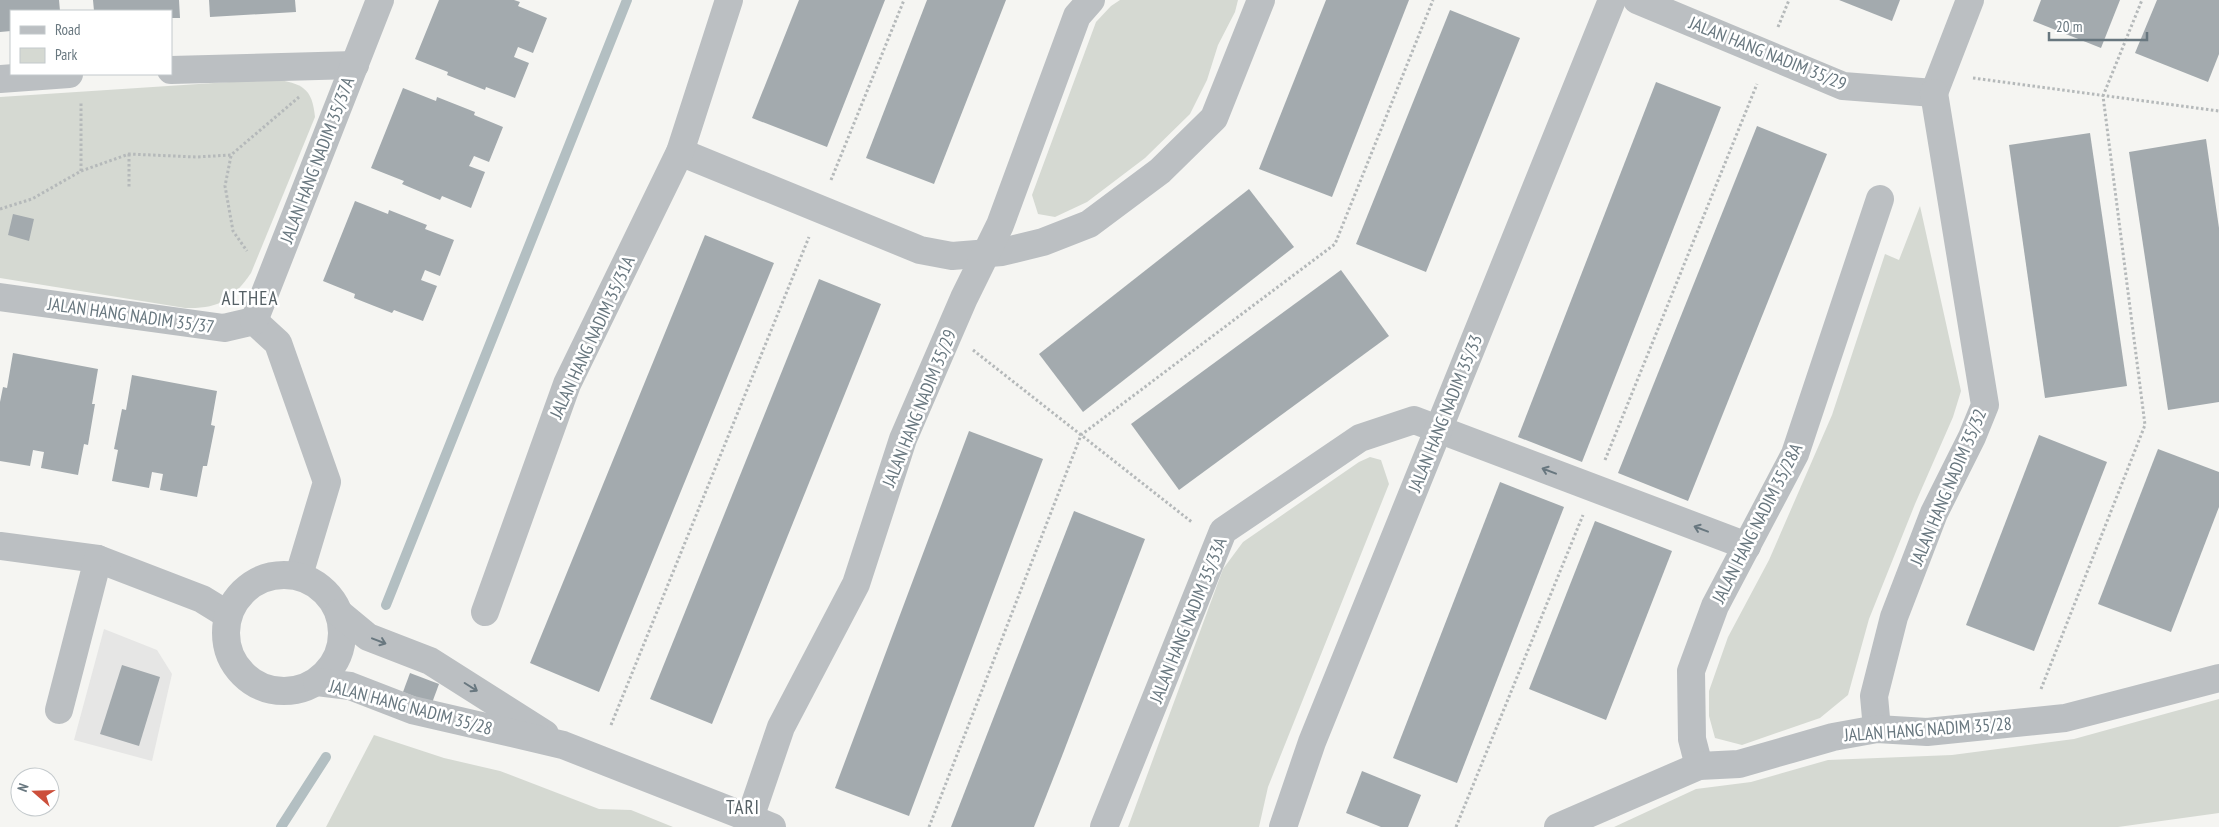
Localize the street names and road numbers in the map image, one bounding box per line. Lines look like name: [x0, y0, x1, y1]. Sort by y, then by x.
street label: JALAN HANG NADIM 35/29: [1685, 11, 1850, 95]
street label: JALAN HANG NADIM 35/37A: [274, 73, 359, 247]
street label: JALAN HANG NADIM 35/31A: [544, 252, 640, 423]
street label: JALAN HANG NADIM 35/37: [45, 292, 216, 338]
street label: JALAN HANG NADIM 35/29: [877, 326, 961, 491]
street label: JALAN HANG NADIM 35/33: [1403, 331, 1487, 496]
street label: JALAN HANG NADIM 35/32: [1904, 405, 1991, 570]
street label: JALAN HANG NADIM 35/28A: [1706, 439, 1807, 608]
street label: JALAN HANG NADIM 35/33A: [1144, 534, 1232, 707]
street label: JALAN HANG NADIM 35/28: [326, 674, 495, 740]
street label: JALAN HANG NADIM 35/28: [1843, 712, 2012, 746]

